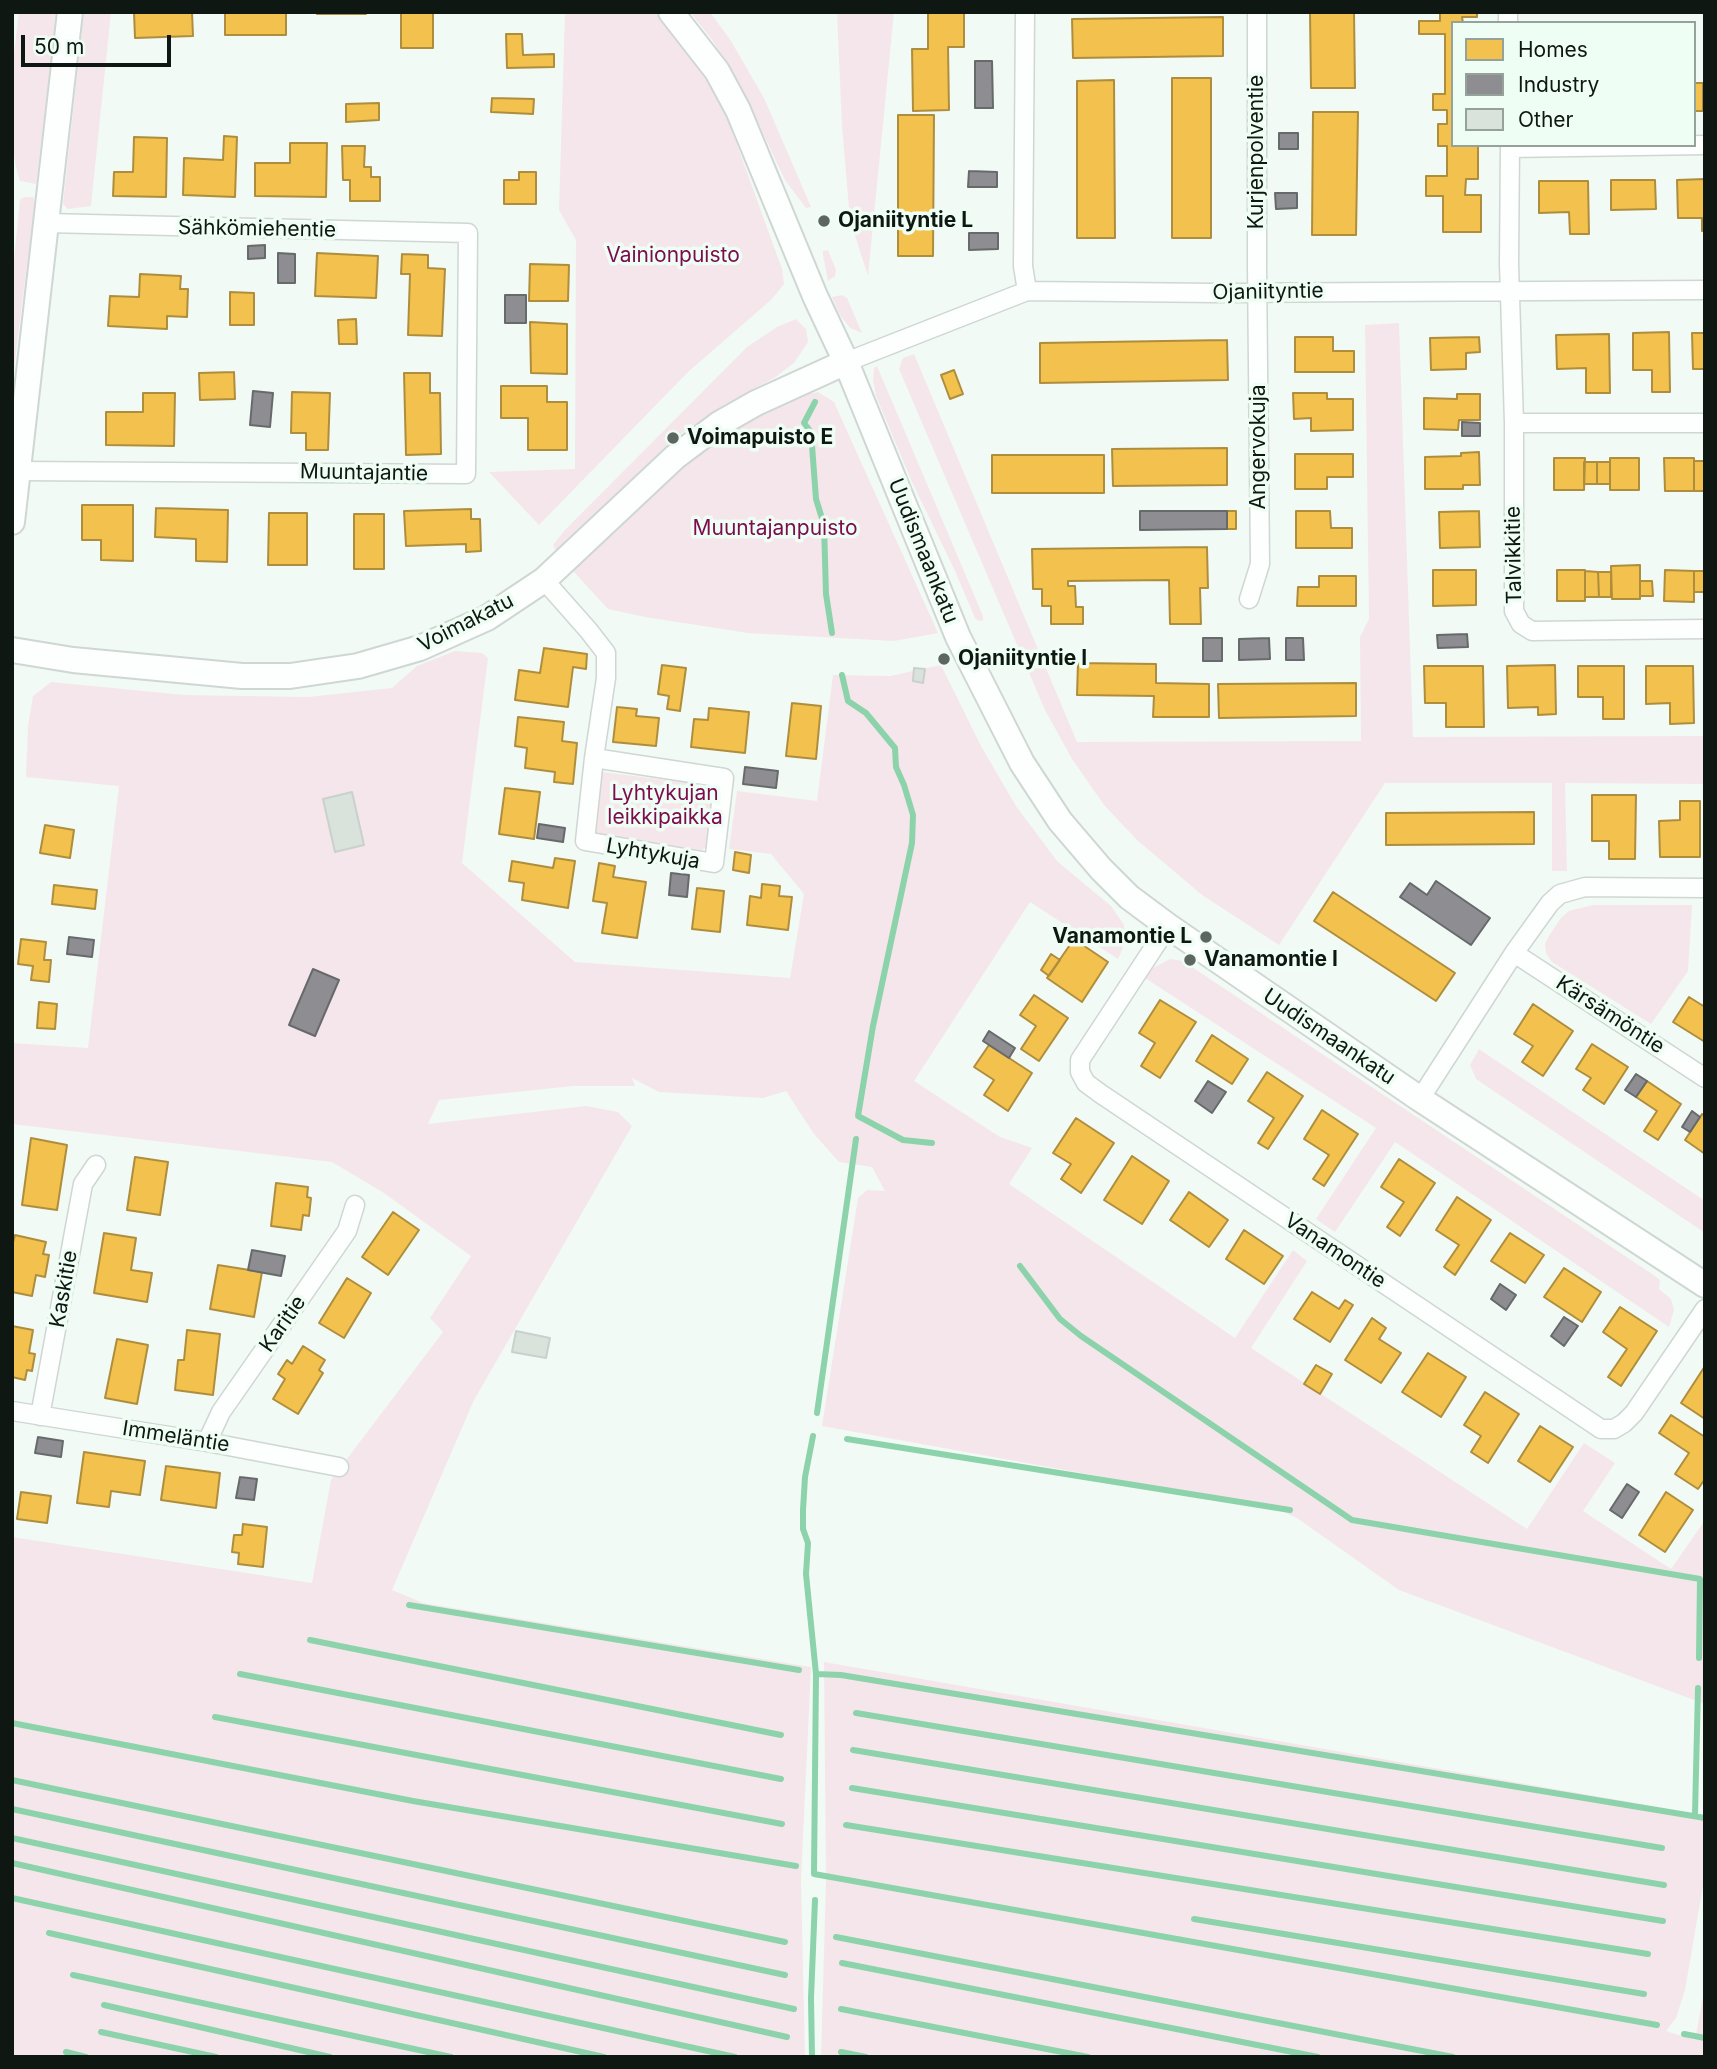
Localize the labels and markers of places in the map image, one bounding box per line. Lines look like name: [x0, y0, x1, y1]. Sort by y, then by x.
place label: Ojaniityntie L: [838, 208, 973, 234]
marker: Ojaniityntie L: [816, 213, 832, 229]
place label: Voimapuisto E: [687, 425, 833, 451]
marker: Voimapuisto E: [665, 430, 681, 446]
place label: Ojaniityntie I: [958, 646, 1087, 672]
marker: Ojaniityntie I: [936, 651, 952, 667]
place label: Vanamontie L: [1052, 924, 1192, 950]
marker: Vanamontie L: [1198, 929, 1214, 945]
place label: Vanamontie I: [1204, 947, 1338, 973]
marker: Vanamontie I: [1182, 952, 1198, 968]

